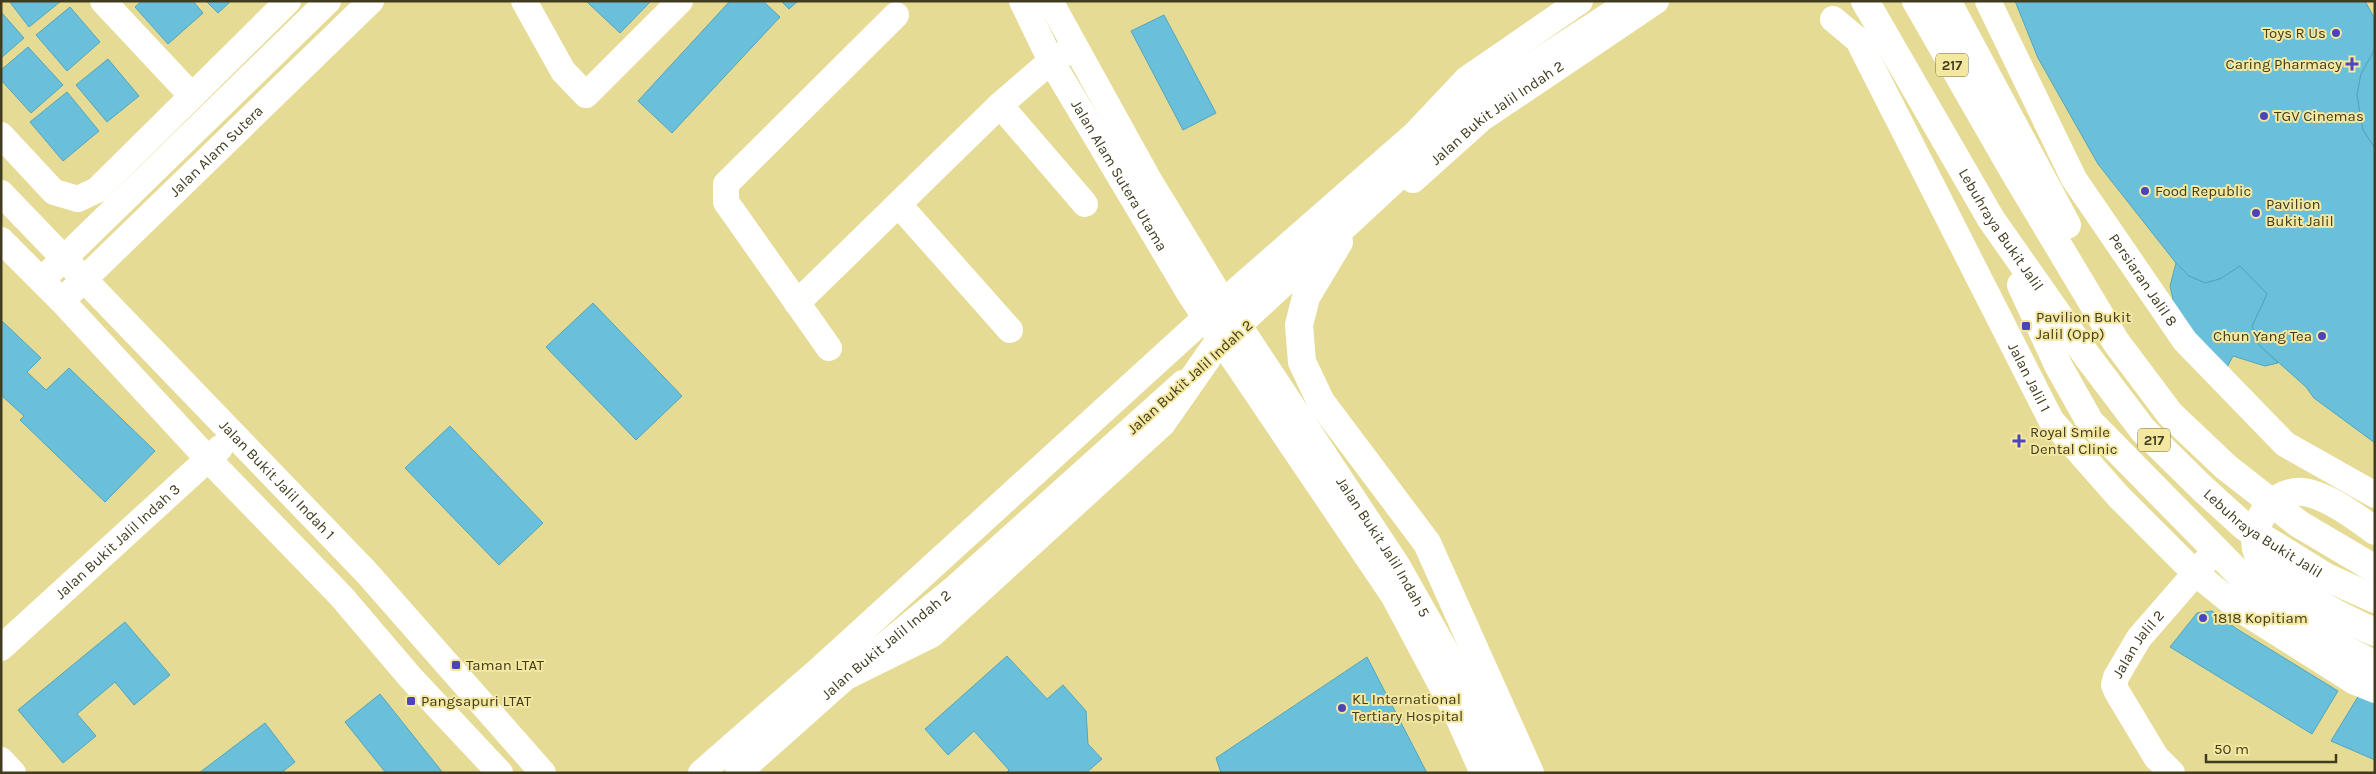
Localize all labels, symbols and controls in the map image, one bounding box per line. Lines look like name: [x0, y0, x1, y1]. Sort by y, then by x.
place label: Toys R Us: [2263, 24, 2326, 42]
marker: Toys R Us: [2330, 27, 2342, 39]
road number: 217: [1936, 54, 1968, 76]
place label: Caring Pharmacy: [2226, 55, 2342, 73]
street label: Jalan Bukit Jalil Indah 2: [1427, 57, 1567, 169]
marker: Caring Pharmacy: [2346, 58, 2358, 70]
street label: Jalan Alam Sutera Utama: [1067, 97, 1171, 254]
street label: Jalan Alam Sutera: [166, 102, 267, 200]
place label: TGV Cinemas: [2274, 107, 2364, 125]
marker: TGV Cinemas: [2258, 110, 2270, 122]
street label: Lebuhraya Bukit Jalil: [1955, 165, 2047, 294]
place label: Food Republic: [2155, 182, 2251, 200]
marker: Food Republic: [2139, 185, 2151, 197]
place label: Pavilion Bukit Jalil: [2266, 195, 2334, 230]
marker: Pavilion Bukit Jalil: [2250, 207, 2262, 219]
street label: Persiaran Jalil 8: [2105, 230, 2181, 330]
place label: Pavilion Bukit Jalil (Opp): [2036, 308, 2131, 343]
street label: Jalan Bukit Jalil Indah 2: [1124, 316, 1256, 438]
marker: Pavilion Bukit Jalil (Opp): [2020, 320, 2032, 332]
place label: Chun Yang Tea: [2213, 327, 2312, 345]
marker: Chun Yang Tea: [2316, 330, 2328, 342]
street label: Jalan Jalil 1: [2004, 340, 2054, 415]
street label: Jalan Bukit Jalil Indah 1: [216, 416, 339, 543]
place label: Royal Smile Dental Clinic: [2030, 423, 2117, 458]
road number: 217: [2138, 428, 2170, 452]
marker: Royal Smile Dental Clinic: [2012, 434, 2026, 448]
street label: Jalan Bukit Jalil Indah 5: [1332, 473, 1434, 620]
street label: Jalan Bukit Jalil Indah 3: [52, 480, 184, 603]
street label: Lebuhraya Bukit Jalil: [2200, 485, 2326, 582]
street label: Jalan Bukit Jalil Indah 2: [818, 586, 954, 703]
street label: Jalan Jalil 2: [2108, 607, 2168, 681]
place label: 1818 Kopitiam: [2213, 609, 2308, 627]
marker: 1818 Kopitiam: [2197, 612, 2209, 624]
place label: Taman LTAT: [466, 656, 545, 674]
marker: Taman LTAT: [450, 659, 462, 671]
place label: KL International Tertiary Hospital: [1352, 690, 1463, 725]
place label: Pangsapuri LTAT: [421, 692, 532, 710]
marker: Pangsapuri LTAT: [405, 695, 417, 707]
marker: KL International Tertiary Hospital: [1336, 702, 1348, 714]
scale bar: [2206, 732, 2336, 764]
text: 50 m: [2214, 740, 2249, 758]

